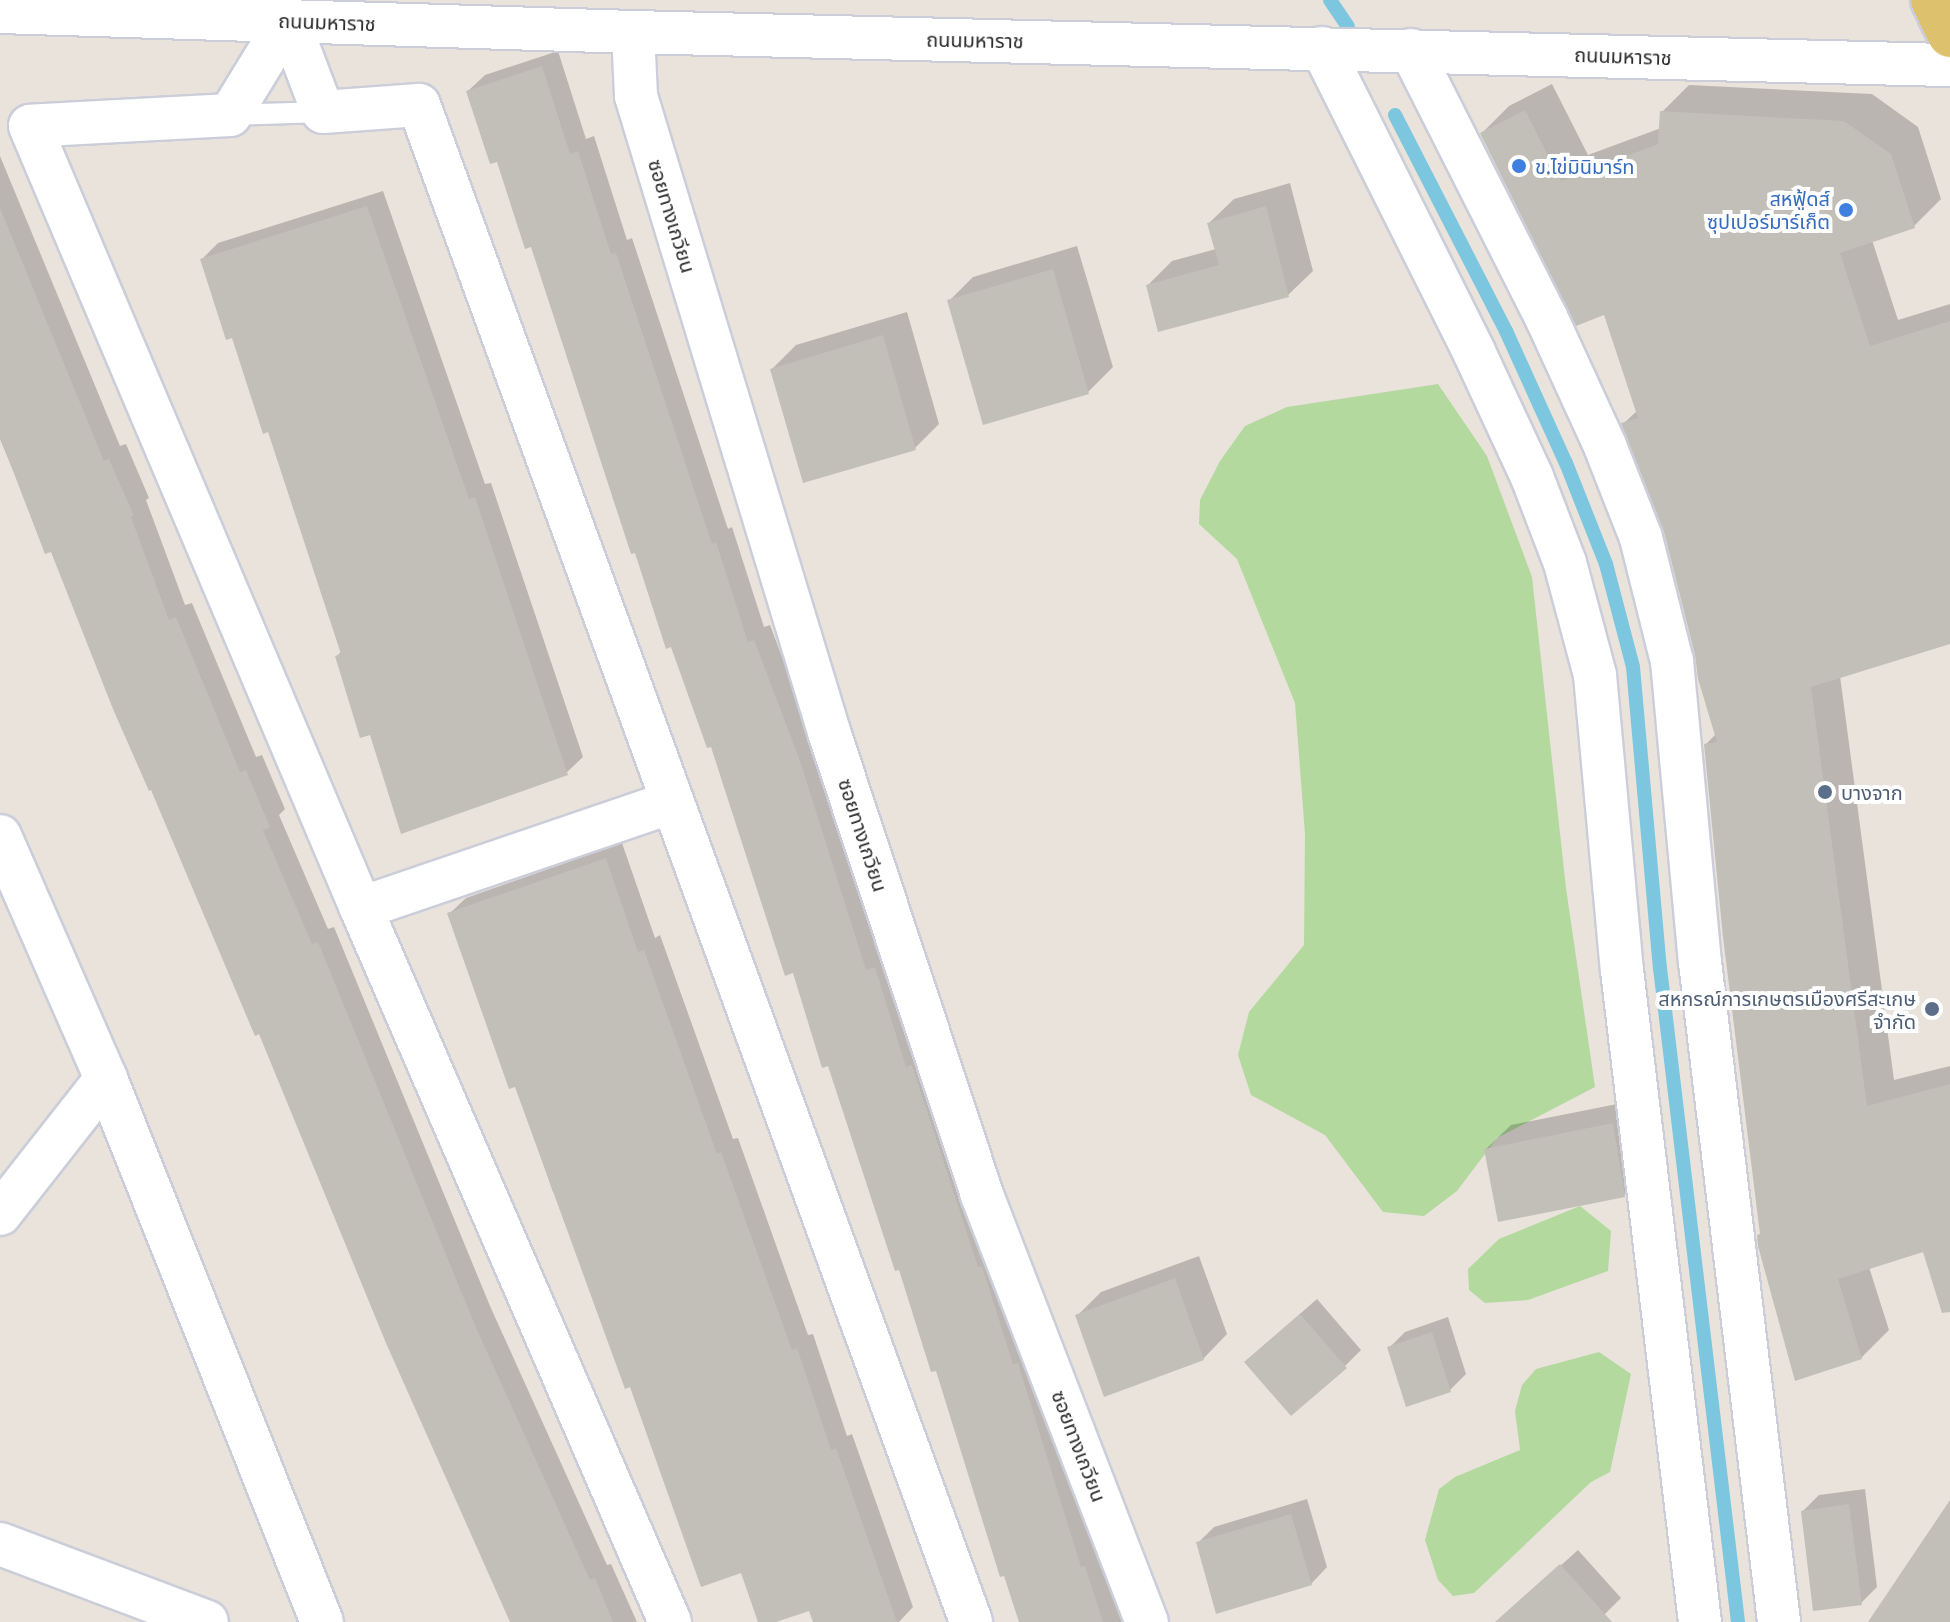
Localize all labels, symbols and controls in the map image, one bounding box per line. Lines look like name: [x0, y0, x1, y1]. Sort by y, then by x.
street label: ถนนมหาราช: [278, 8, 376, 36]
street label: ถนนมหาราช: [926, 27, 1024, 53]
street label: ถนนมหาราช: [1574, 42, 1672, 70]
place label: ข.ไข่มินิมาร์ท: [1535, 154, 1634, 178]
street label: ซอยทางเกวียน: [643, 156, 701, 276]
marker: ข.ไข่มินิมาร์ท: [1510, 157, 1528, 175]
place label: สหฟู้ดส์ ซุปเปอร์มาร์เก็ต: [1707, 186, 1830, 233]
marker: สหฟู้ดส์ ซุปเปอร์มาร์เก็ต: [1837, 201, 1855, 219]
street label: ซอยทางเกวียน: [833, 775, 893, 895]
place label: บางจาก: [1841, 780, 1903, 804]
marker: บางจาก: [1816, 783, 1834, 801]
place label: สหกรณ์การเกษตรเมืองศรีสะเกษ จำกัด: [1658, 986, 1916, 1033]
marker: สหกรณ์การเกษตรเมืองศรีสะเกษ จำกัด: [1923, 1000, 1941, 1018]
street label: ซอยทางเกวียน: [1047, 1387, 1111, 1505]

